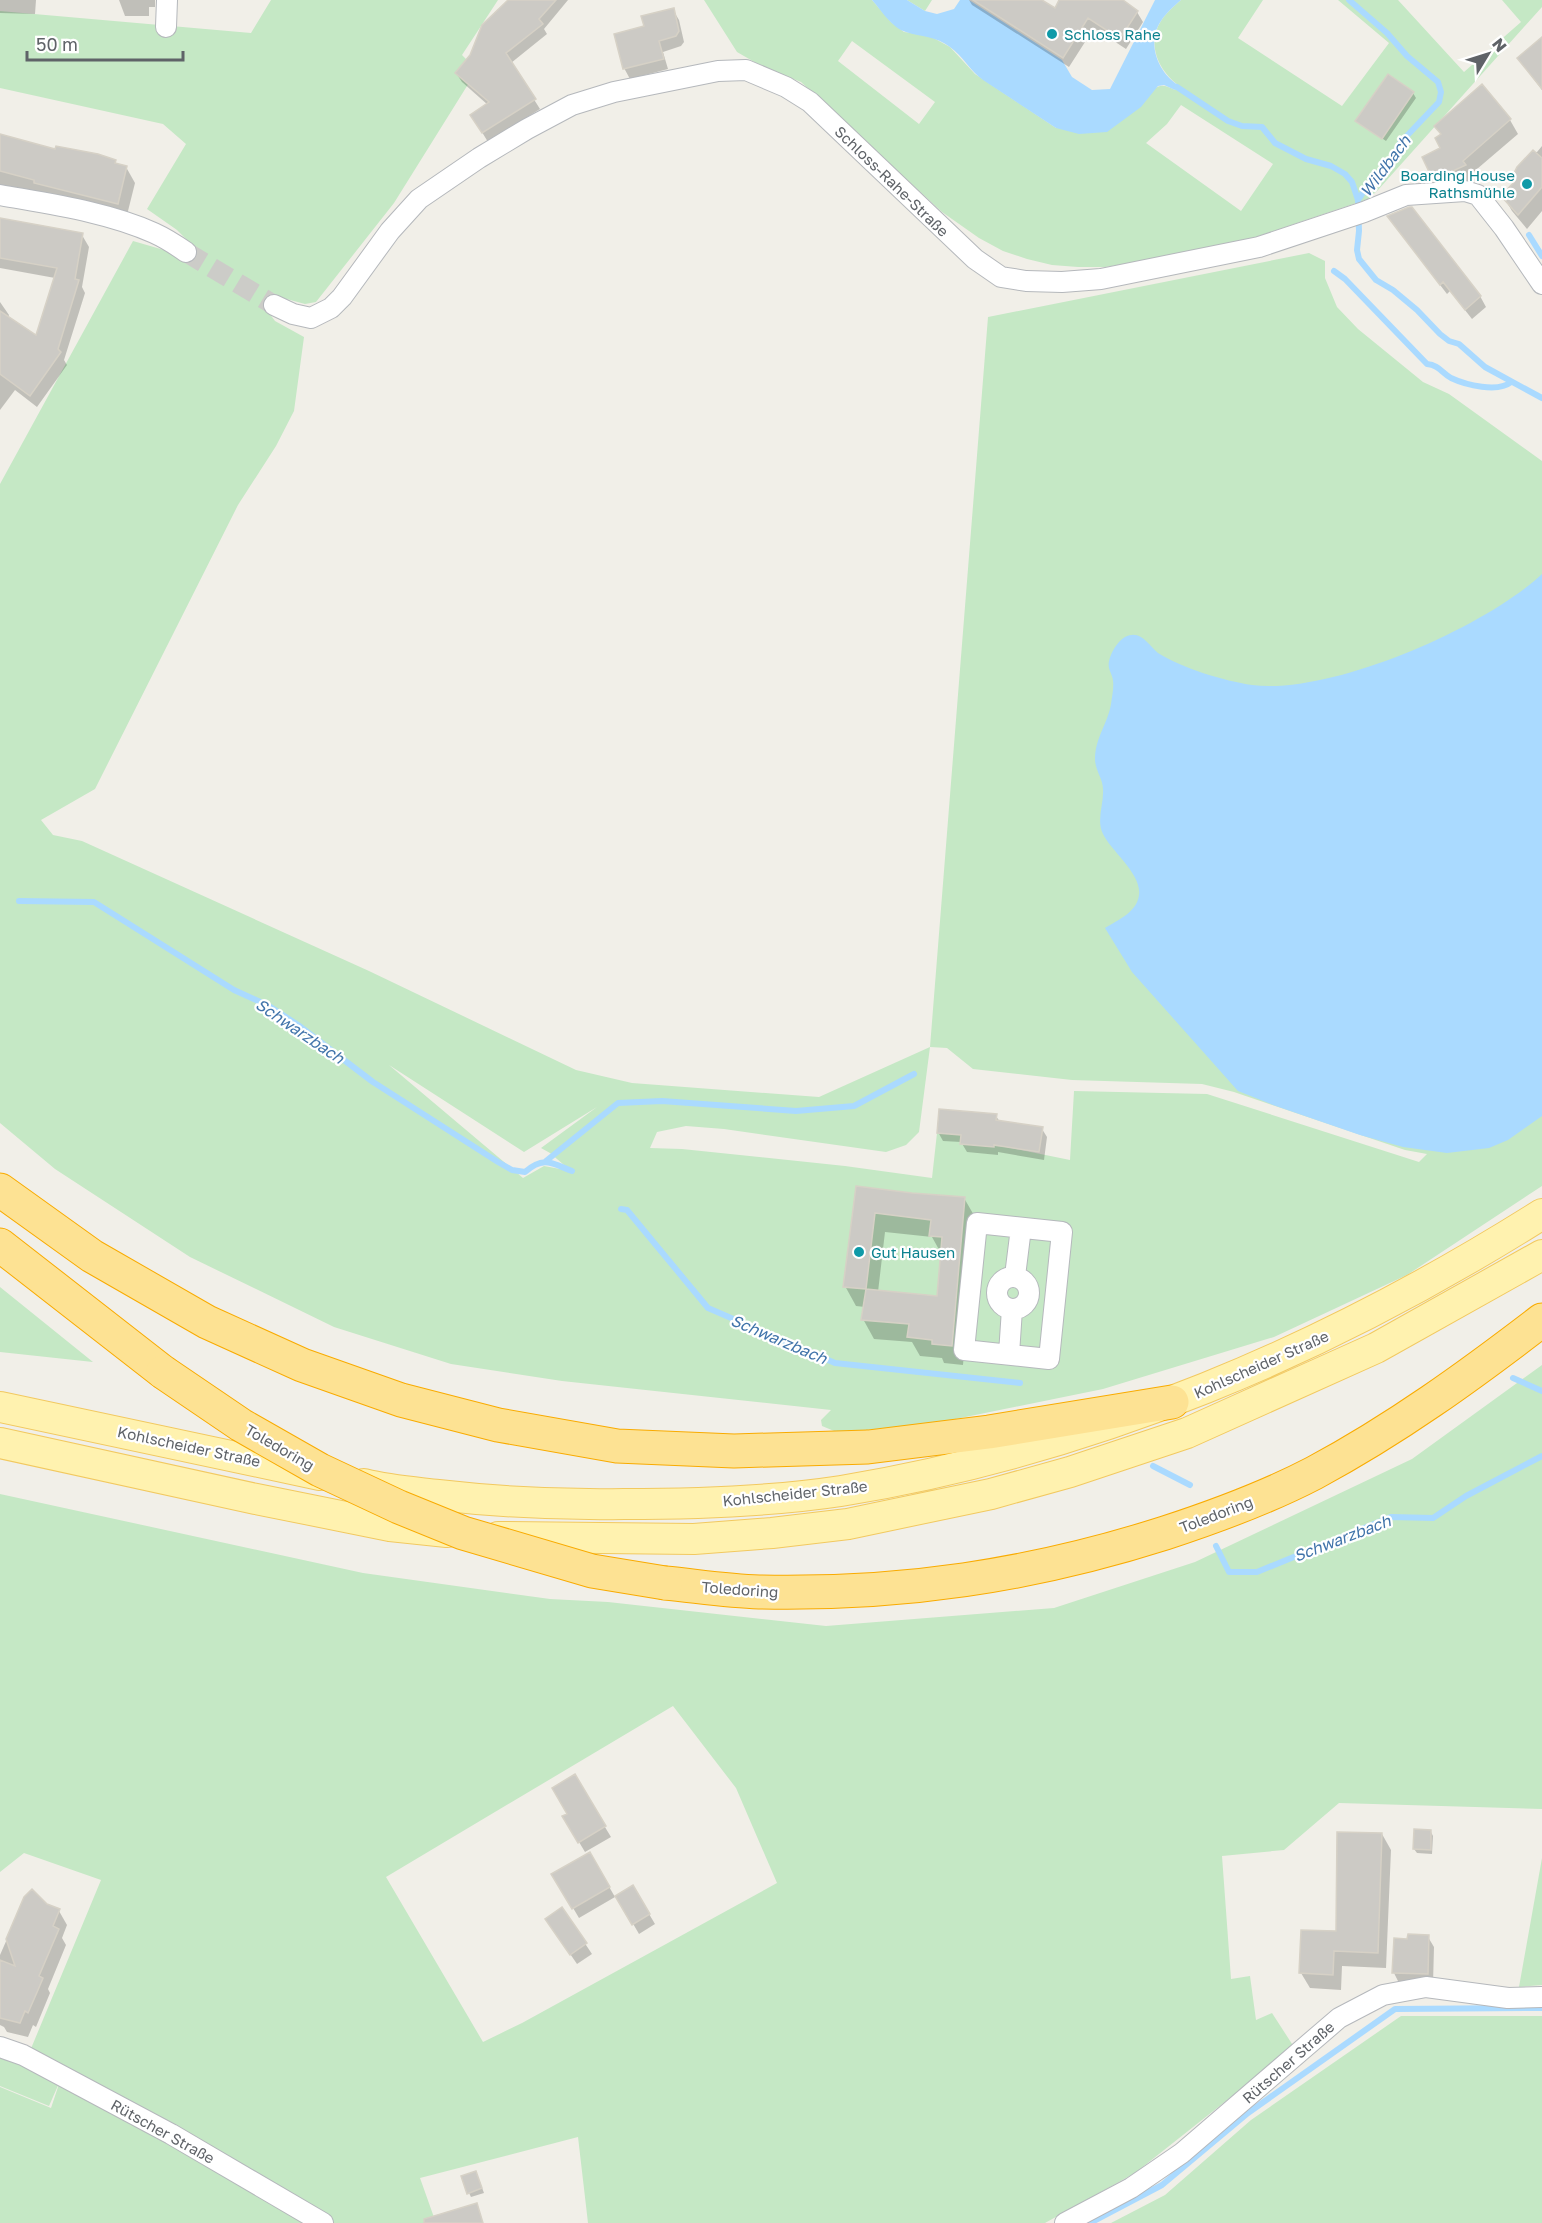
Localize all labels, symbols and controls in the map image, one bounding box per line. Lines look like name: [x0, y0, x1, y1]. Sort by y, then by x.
scale bar: [27, 24, 183, 62]
north arrow: [1458, 24, 1518, 84]
place label: Schloss Rahe: [1064, 25, 1161, 43]
marker: Schloss Rahe: [1045, 27, 1059, 41]
text: 50 m: [36, 33, 78, 55]
text: N: [1488, 34, 1511, 56]
street label: Schloss-Rahe-Straße: [831, 122, 953, 240]
water label: Wildbach: [1355, 130, 1415, 201]
place label: Boarding House Rathsmühle: [1400, 166, 1515, 201]
marker: Boarding House Rathsmühle: [1520, 177, 1534, 191]
water label: Schwarzbach: [252, 994, 349, 1069]
place label: Gut Hausen: [871, 1243, 955, 1261]
marker: Gut Hausen: [852, 1245, 866, 1259]
water label: Schwarzbach: [728, 1310, 831, 1369]
street label: Kohlscheider Straße: [1191, 1326, 1331, 1402]
street label: Toledoring: [242, 1420, 318, 1474]
street label: Kohlscheider Straße: [116, 1422, 262, 1470]
street label: Kohlscheider Straße: [722, 1476, 869, 1510]
street label: Toledoring: [1177, 1492, 1255, 1536]
water label: Schwarzbach: [1291, 1510, 1394, 1566]
street label: Toledoring: [701, 1577, 779, 1601]
street label: Rütscher Straße: [1239, 2017, 1338, 2107]
street label: Rütscher Straße: [108, 2095, 218, 2167]

